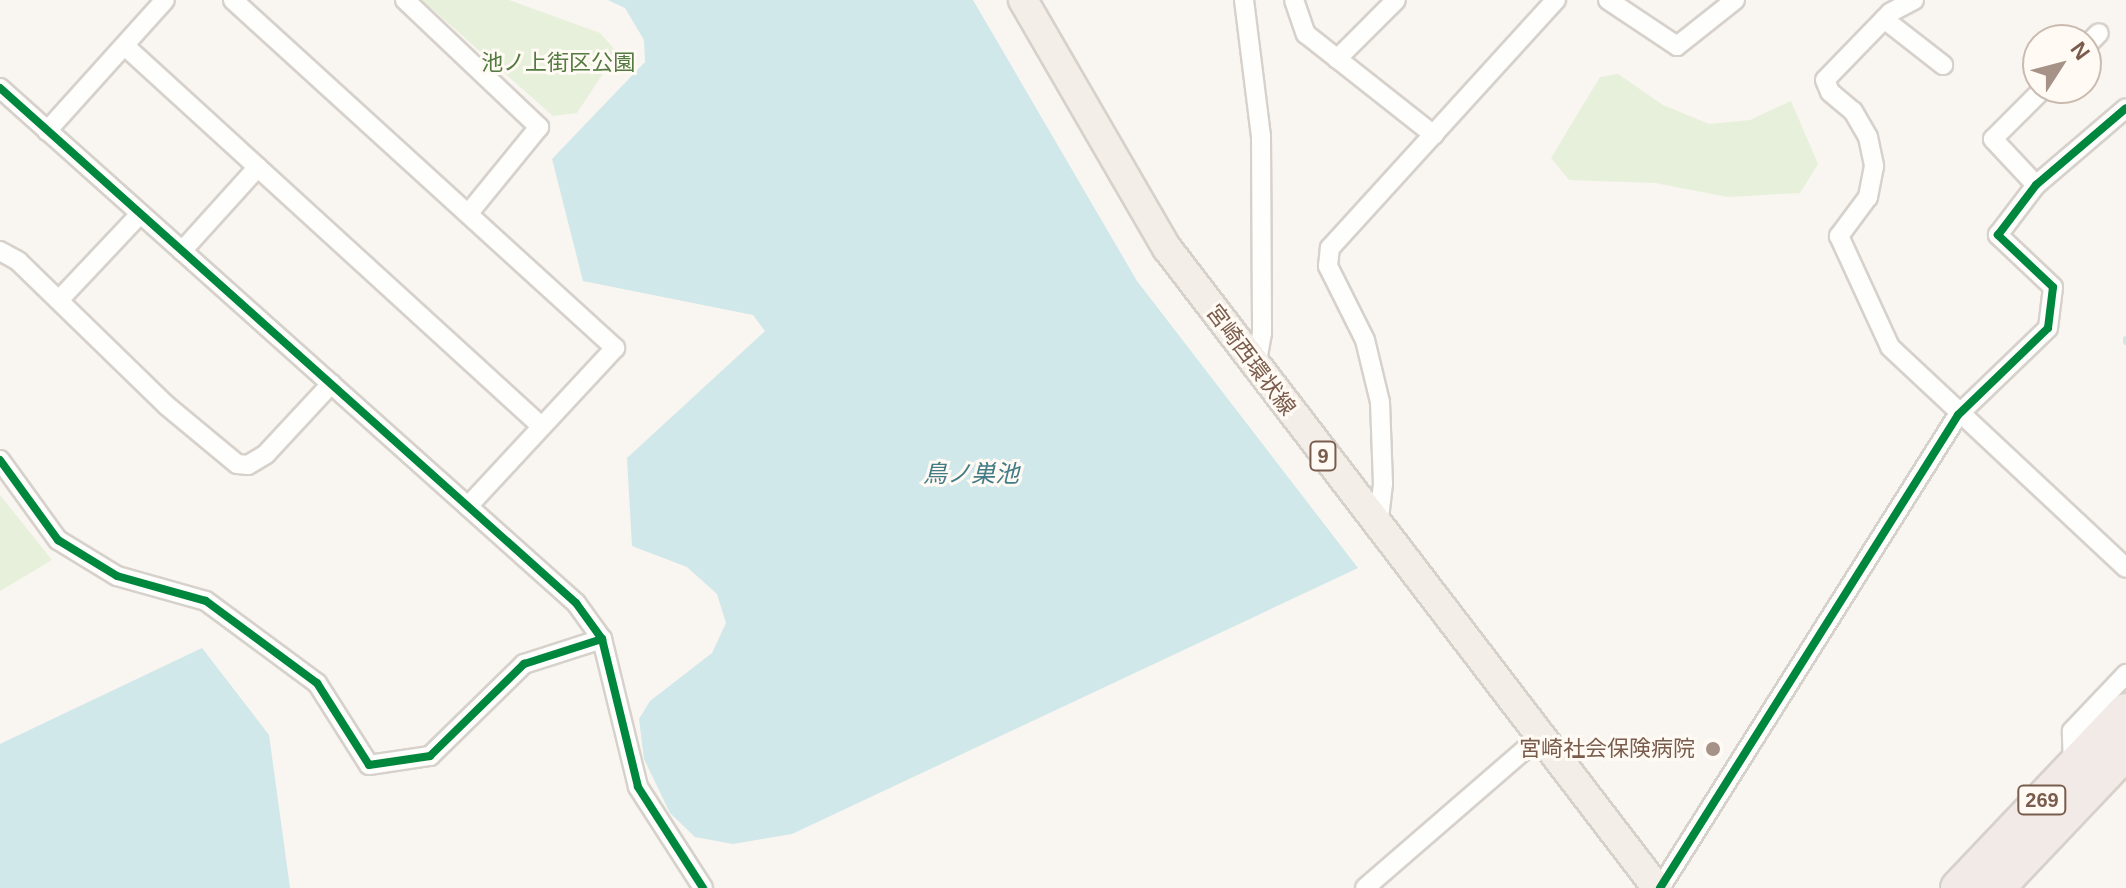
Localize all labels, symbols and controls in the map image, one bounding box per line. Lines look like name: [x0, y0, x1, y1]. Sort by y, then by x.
north arrow: [2022, 24, 2102, 104]
text: N: [2065, 37, 2095, 65]
park label: 池ノ上街区公園: [481, 50, 635, 76]
street label: 宮崎西環状線: [1201, 299, 1301, 421]
road number: 9: [1309, 440, 1337, 472]
water label: 鳥ノ巣池: [923, 460, 1019, 488]
place label: 宮崎社会保険病院: [1519, 736, 1695, 762]
marker: 宮崎社会保険病院: [1702, 738, 1724, 760]
road number: 269: [2016, 784, 2068, 816]

